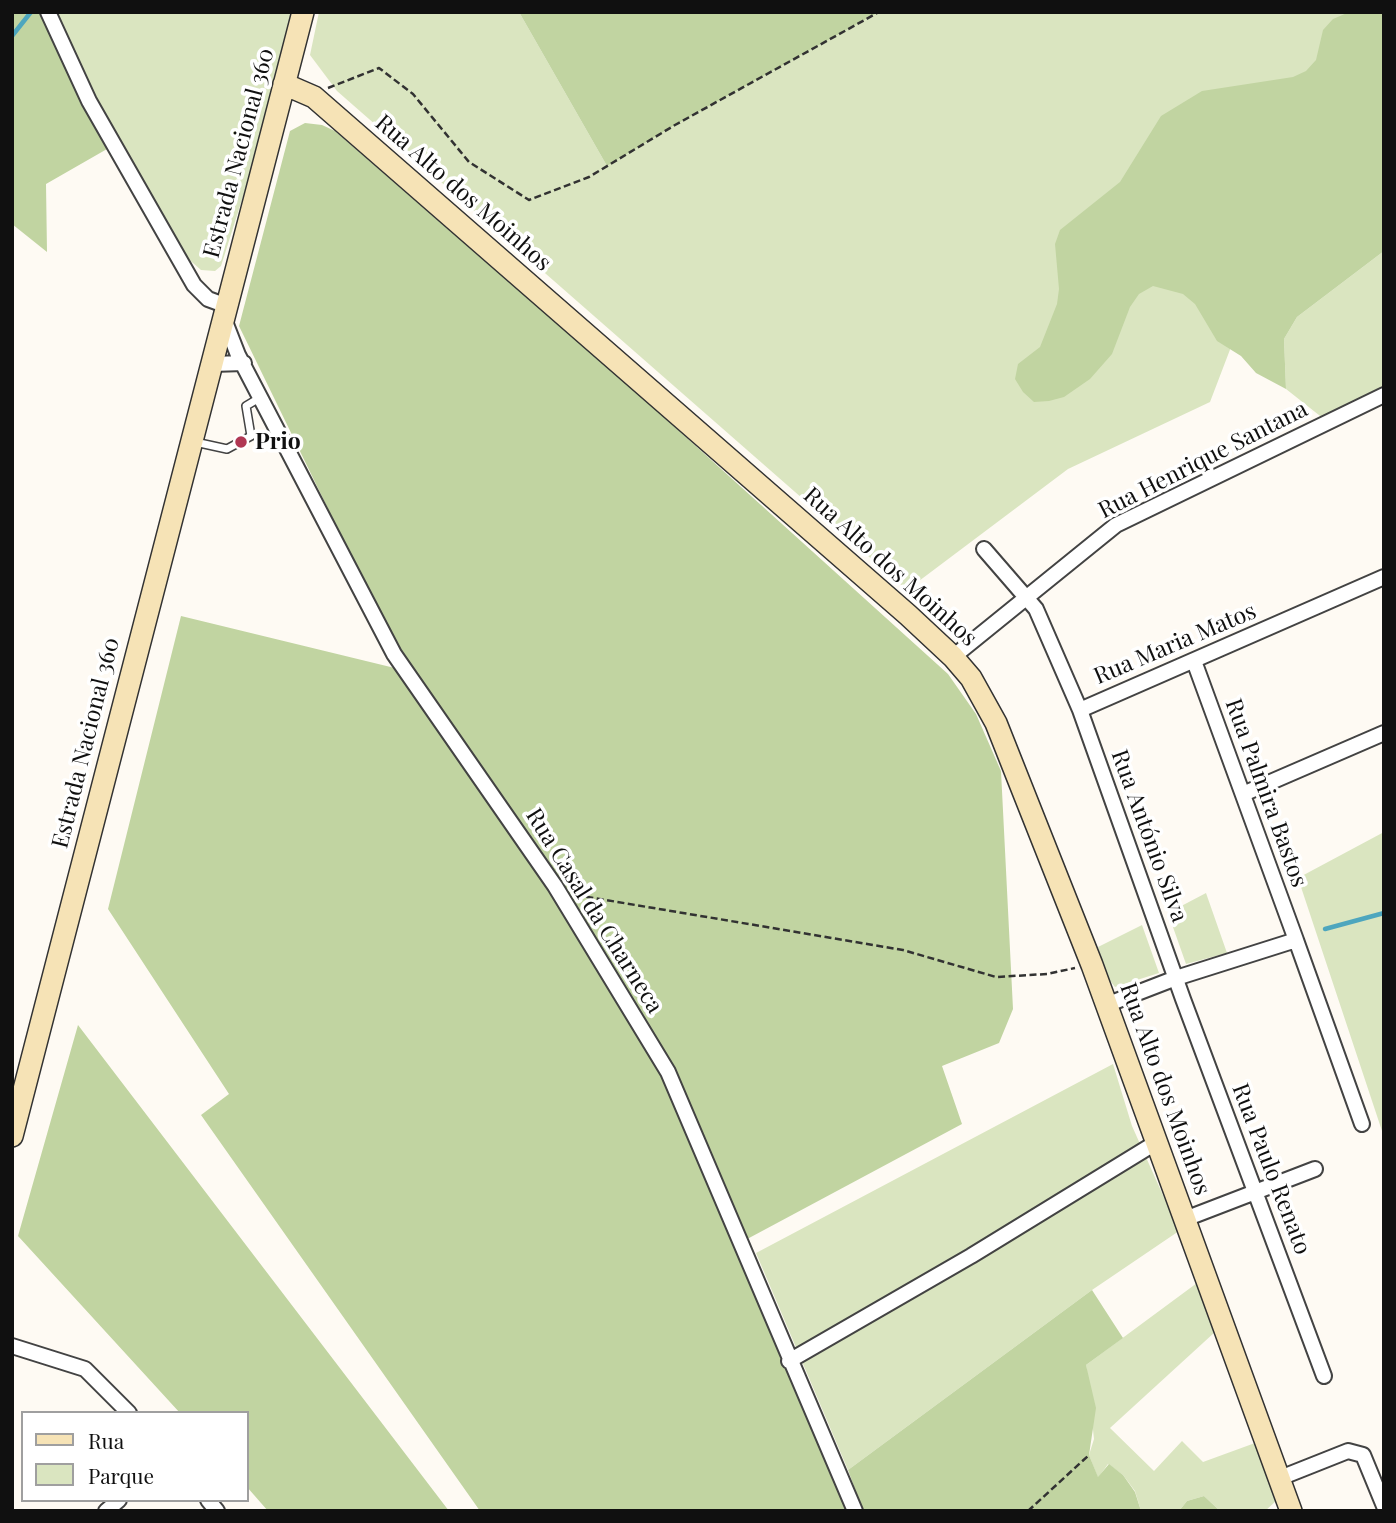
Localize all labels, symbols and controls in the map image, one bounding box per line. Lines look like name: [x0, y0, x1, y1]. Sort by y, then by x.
street label: Estrada Nacional 360: [198, 45, 280, 261]
street label: Rua Alto dos Moinhos: [369, 109, 557, 277]
street label: Rua Henrique Santana: [1094, 395, 1312, 525]
place label: Prio: [255, 428, 301, 456]
marker: Prio: [233, 434, 249, 450]
street label: Rua Alto dos Moinhos: [798, 482, 982, 652]
street label: Rua Maria Matos: [1090, 597, 1260, 691]
street label: Estrada Nacional 360: [46, 635, 126, 851]
street label: Rua Palmira Bastos: [1219, 695, 1313, 891]
street label: Rua António Silva: [1105, 746, 1193, 926]
street label: Rua Casal da Charneca: [520, 803, 668, 1019]
street label: Rua Alto dos Moinhos: [1114, 979, 1216, 1199]
street label: Rua Paulo Renato: [1226, 1080, 1316, 1258]
legend: [21, 1411, 248, 1502]
text: Rua: [88, 1426, 124, 1454]
text: Parque: [88, 1461, 154, 1489]

